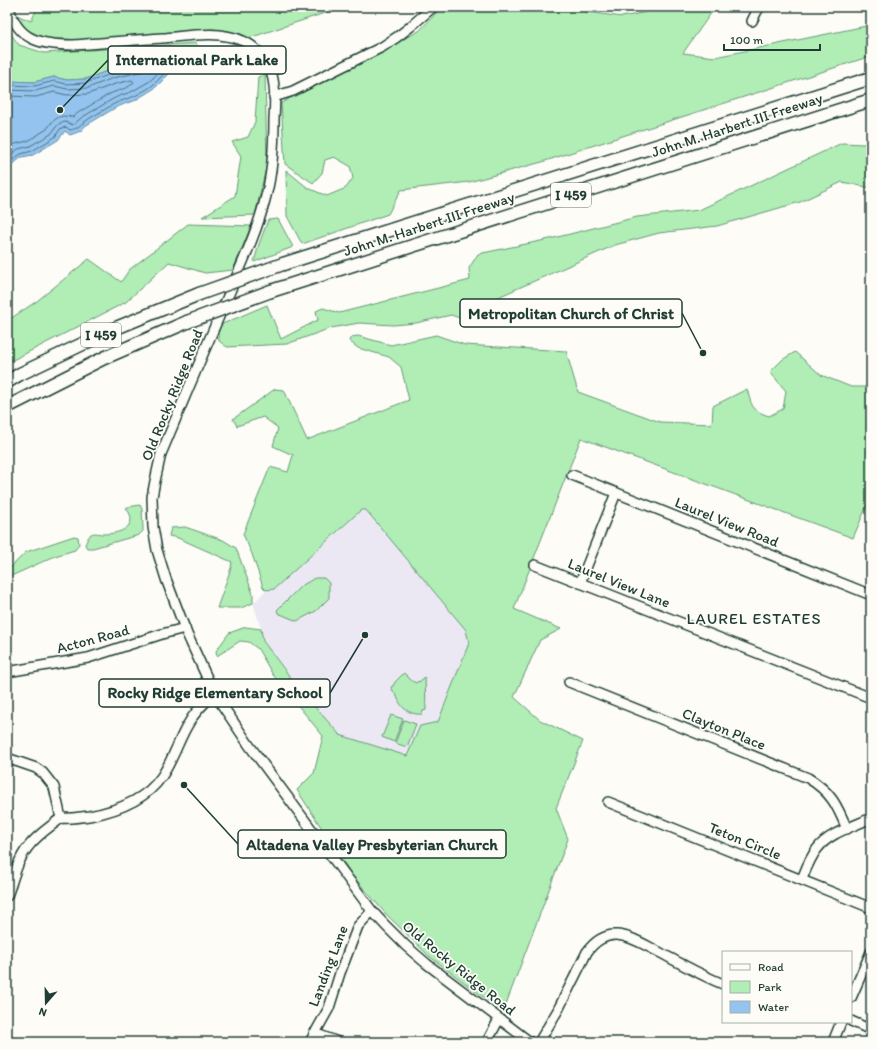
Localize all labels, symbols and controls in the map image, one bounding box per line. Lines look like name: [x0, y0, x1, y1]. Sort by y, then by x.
scale bar: [724, 26, 820, 52]
text: 100 m: [730, 33, 763, 47]
callout: International Park Lake: [108, 46, 286, 74]
text: International Park Lake: [116, 50, 279, 69]
street label: John M. Harbert III Freeway: [649, 89, 825, 161]
road number: I 459: [551, 183, 591, 207]
street label: John M. Harbert III Freeway: [341, 188, 517, 260]
callout: Metropolitan Church of Christ: [460, 299, 682, 327]
text: Metropolitan Church of Christ: [468, 304, 674, 324]
road number: I 459: [81, 323, 121, 347]
street label: Old Rocky Ridge Road: [137, 327, 207, 463]
street label: Laurel View Road: [672, 493, 782, 551]
street label: Laurel View Lane: [565, 554, 673, 612]
district label: LAUREL ESTATES: [687, 609, 821, 628]
street label: Acton Road: [55, 620, 132, 657]
callout: Rocky Ridge Elementary School: [99, 679, 330, 707]
text: Rocky Ridge Elementary School: [107, 683, 323, 703]
street label: Clayton Place: [680, 704, 768, 754]
street label: Teton Circle: [706, 818, 784, 864]
callout: Altadena Valley Presbyterian Church: [238, 830, 506, 858]
text: Altadena Valley Presbyterian Church: [245, 835, 498, 855]
street label: Old Rocky Ridge Road: [399, 917, 519, 1019]
street label: Landing Lane: [304, 923, 352, 1009]
legend: [722, 951, 852, 1023]
text: Road: [758, 960, 784, 974]
text: Park: [758, 980, 782, 994]
north arrow: [26, 983, 66, 1023]
text: Water: [758, 1000, 789, 1014]
text: N: [37, 1005, 48, 1019]

